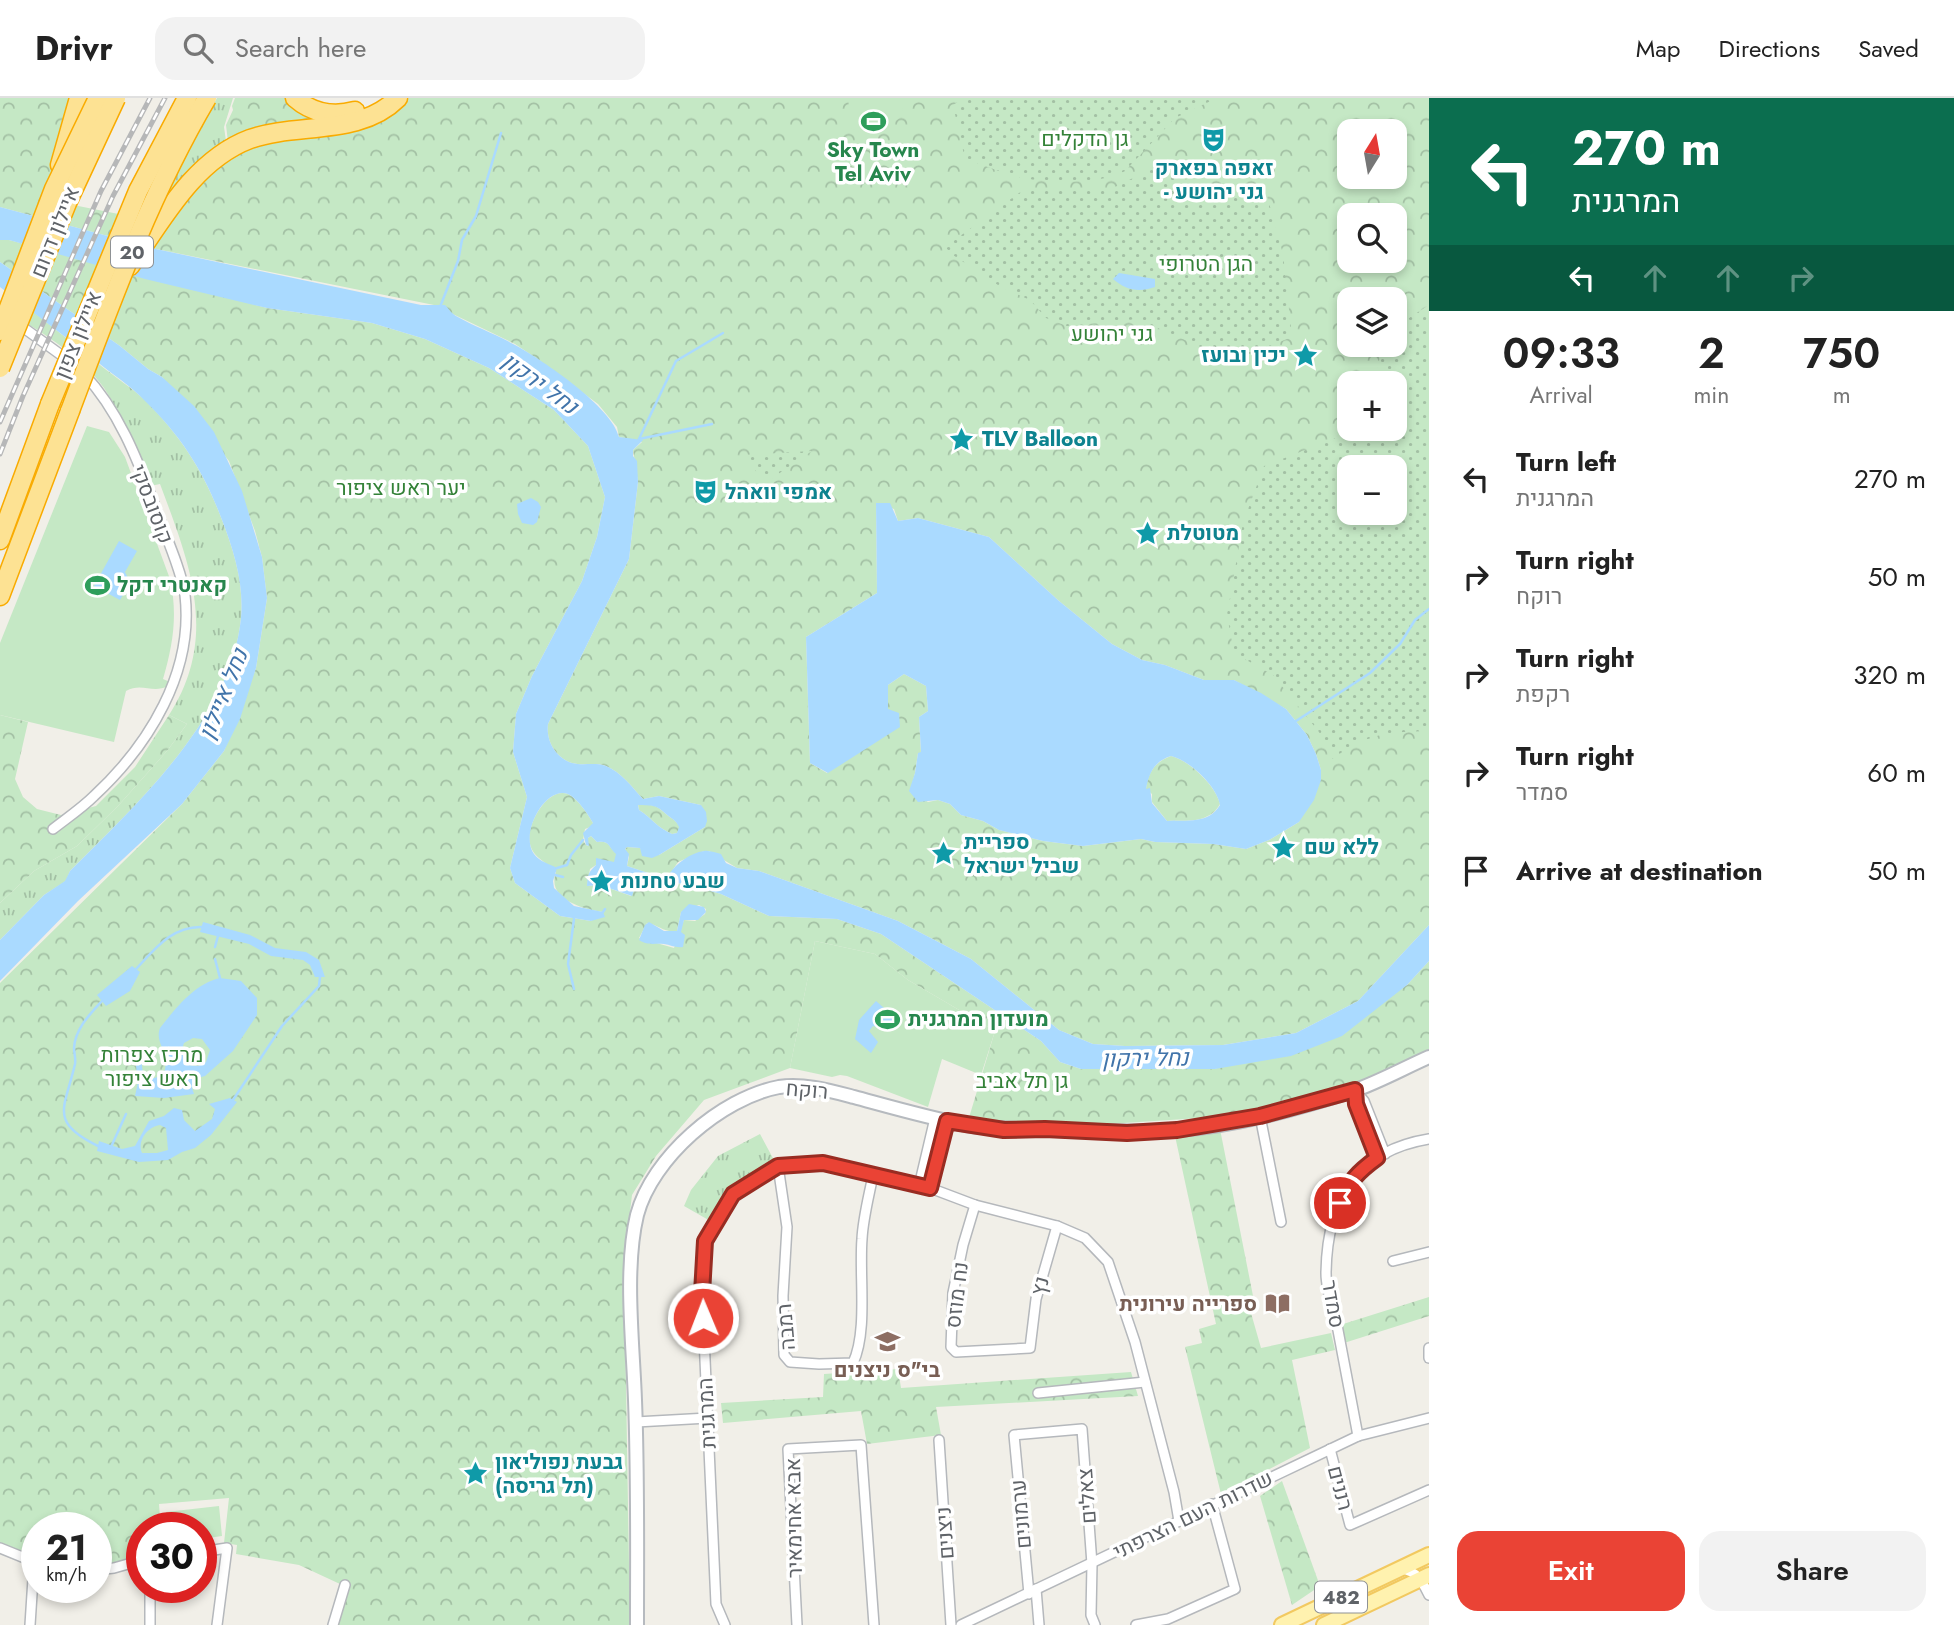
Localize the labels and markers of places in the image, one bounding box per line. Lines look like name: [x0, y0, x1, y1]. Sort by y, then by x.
sports icon: Sky Town Tel Aviv: [859, 107, 887, 135]
theatre icon: זאפה בפארק - גני יהושע: [1200, 125, 1228, 153]
place label: Sky Town Tel Aviv: [827, 135, 919, 189]
place label: זאפה בפארק - גני יהושע: [1155, 153, 1273, 207]
place label: יכין ובועז: [1201, 340, 1286, 370]
place icon: יכין ובועז: [1292, 341, 1320, 369]
place label: TLV Balloon: [982, 424, 1098, 454]
place icon: TLV Balloon: [948, 425, 976, 453]
place label: אמפי וואהל: [725, 477, 832, 507]
theatre icon: אמפי וואהל: [691, 478, 719, 506]
place label: מטוטלת: [1167, 518, 1239, 548]
place icon: מטוטלת: [1133, 519, 1161, 547]
place label: קאנטרי דקל: [117, 570, 227, 600]
sports icon: קאנטרי דקל: [83, 571, 111, 599]
place label: ספריית שביל ישראל: [964, 827, 1079, 881]
place label: ללא שם: [1304, 832, 1379, 862]
place icon: ללא שם: [1270, 833, 1298, 861]
place icon: ספריית שביל ישראל: [930, 840, 958, 868]
place label: שבע טחנות: [621, 866, 725, 896]
place icon: שבע טחנות: [587, 867, 615, 895]
place label: מועדון המרגנית: [908, 1004, 1049, 1034]
sports icon: מועדון המרגנית: [874, 1005, 902, 1033]
pin: [1310, 1173, 1370, 1233]
place label: ספרייה עירונית: [1119, 1289, 1257, 1319]
library icon: ספרייה עירונית: [1263, 1290, 1291, 1318]
school or university icon: בי"ס ניצנים: [873, 1327, 901, 1355]
place label: בי"ס ניצנים: [834, 1355, 941, 1385]
place label: גבעת נפוליאון (תל גריסה): [495, 1447, 623, 1501]
place icon: גבעת נפוליאון (תל גריסה): [461, 1460, 489, 1488]

